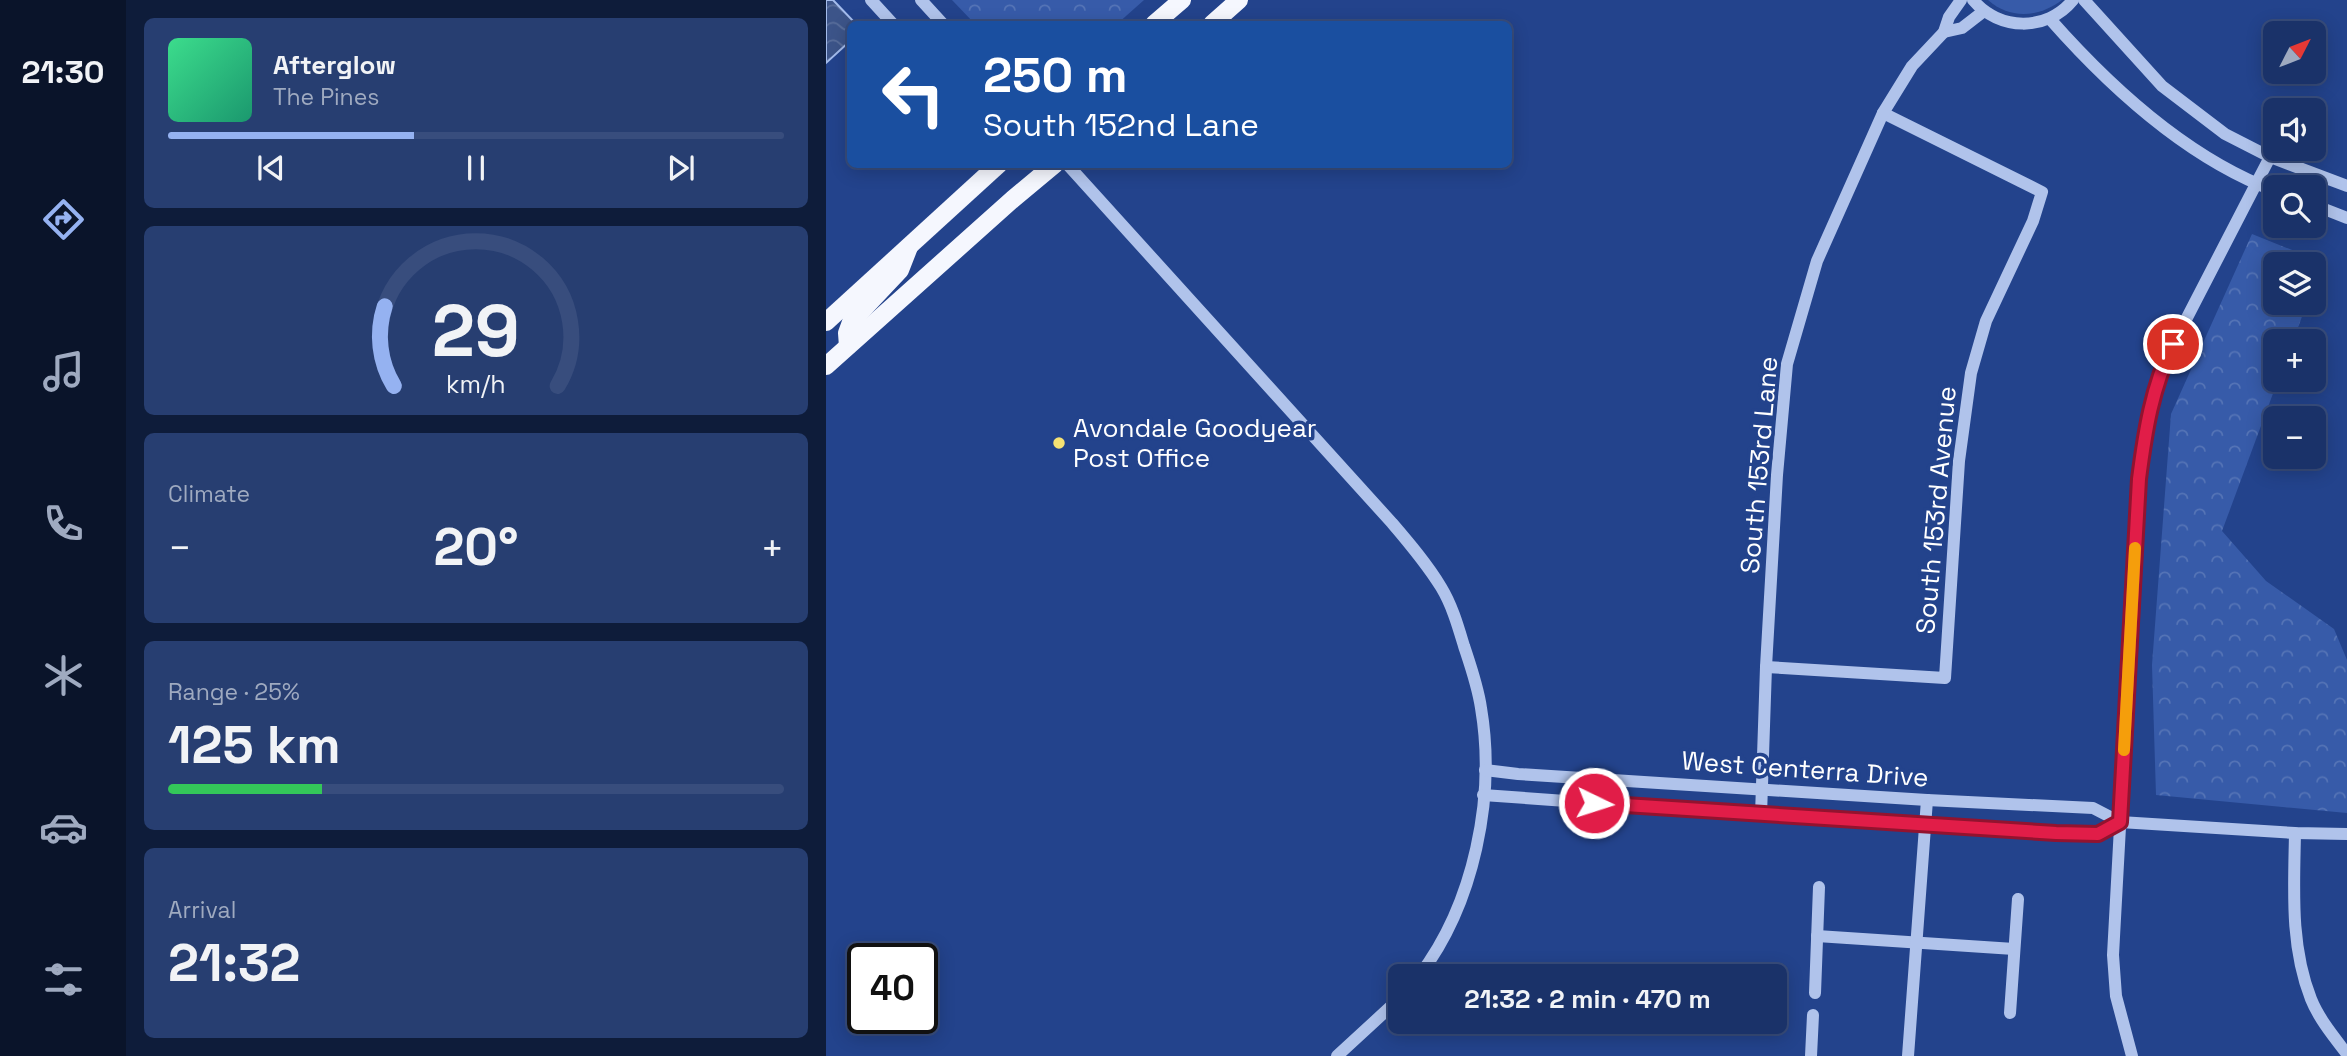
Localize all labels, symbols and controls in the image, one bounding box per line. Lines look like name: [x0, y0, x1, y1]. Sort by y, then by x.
north arrow: [2263, 21, 2326, 84]
map controls: [2263, 21, 2326, 469]
text: 250 m: [983, 44, 1128, 106]
text: Afterglow: [273, 48, 396, 82]
icon: left: [868, 49, 959, 140]
text: 21:30: [21, 52, 105, 92]
text: The Pines: [273, 82, 379, 112]
button: sound: [2263, 98, 2326, 161]
text: South 152nd Lane: [983, 105, 1259, 145]
icon: previous: [252, 149, 290, 187]
icon: pause: [457, 149, 495, 187]
icon: next: [662, 149, 700, 187]
button: search: [2263, 175, 2326, 238]
icon: directions: [39, 195, 88, 244]
button: layers: [2263, 252, 2326, 315]
text: 29: [432, 285, 520, 378]
pin: [2143, 314, 2203, 374]
icon: arrive: [2154, 325, 2192, 363]
button: +: [2263, 329, 2326, 392]
icon: music: [39, 347, 88, 396]
street label: South 153rd Lane: [1733, 355, 1785, 575]
text: km/h: [446, 368, 506, 400]
street label: South 153rd Avenue: [1908, 385, 1964, 635]
button: −: [2263, 406, 2326, 469]
place label: Avondale Goodyear Post Office: [1073, 411, 1317, 475]
marker: Avondale Goodyear Post Office: [1051, 435, 1067, 451]
text: Climate: [168, 479, 250, 509]
icon: phone: [39, 499, 88, 548]
text: 20°: [433, 514, 519, 580]
text: −: [168, 524, 192, 572]
text: +: [760, 524, 784, 572]
icon: climate: [39, 651, 88, 700]
text: Range · 25%: [168, 677, 300, 707]
text: 125 km: [168, 712, 341, 778]
street label: West Centerra Drive: [1680, 743, 1930, 795]
position arrow: [1557, 766, 1631, 840]
icon: car: [39, 803, 88, 852]
text: Arrival: [168, 895, 236, 925]
text: 21:32: [168, 930, 300, 996]
speed limit sign: 40: [847, 943, 938, 1034]
icon: filters: [39, 955, 88, 1004]
text: 21:32 · 2 min · 470 m: [1464, 982, 1711, 1016]

